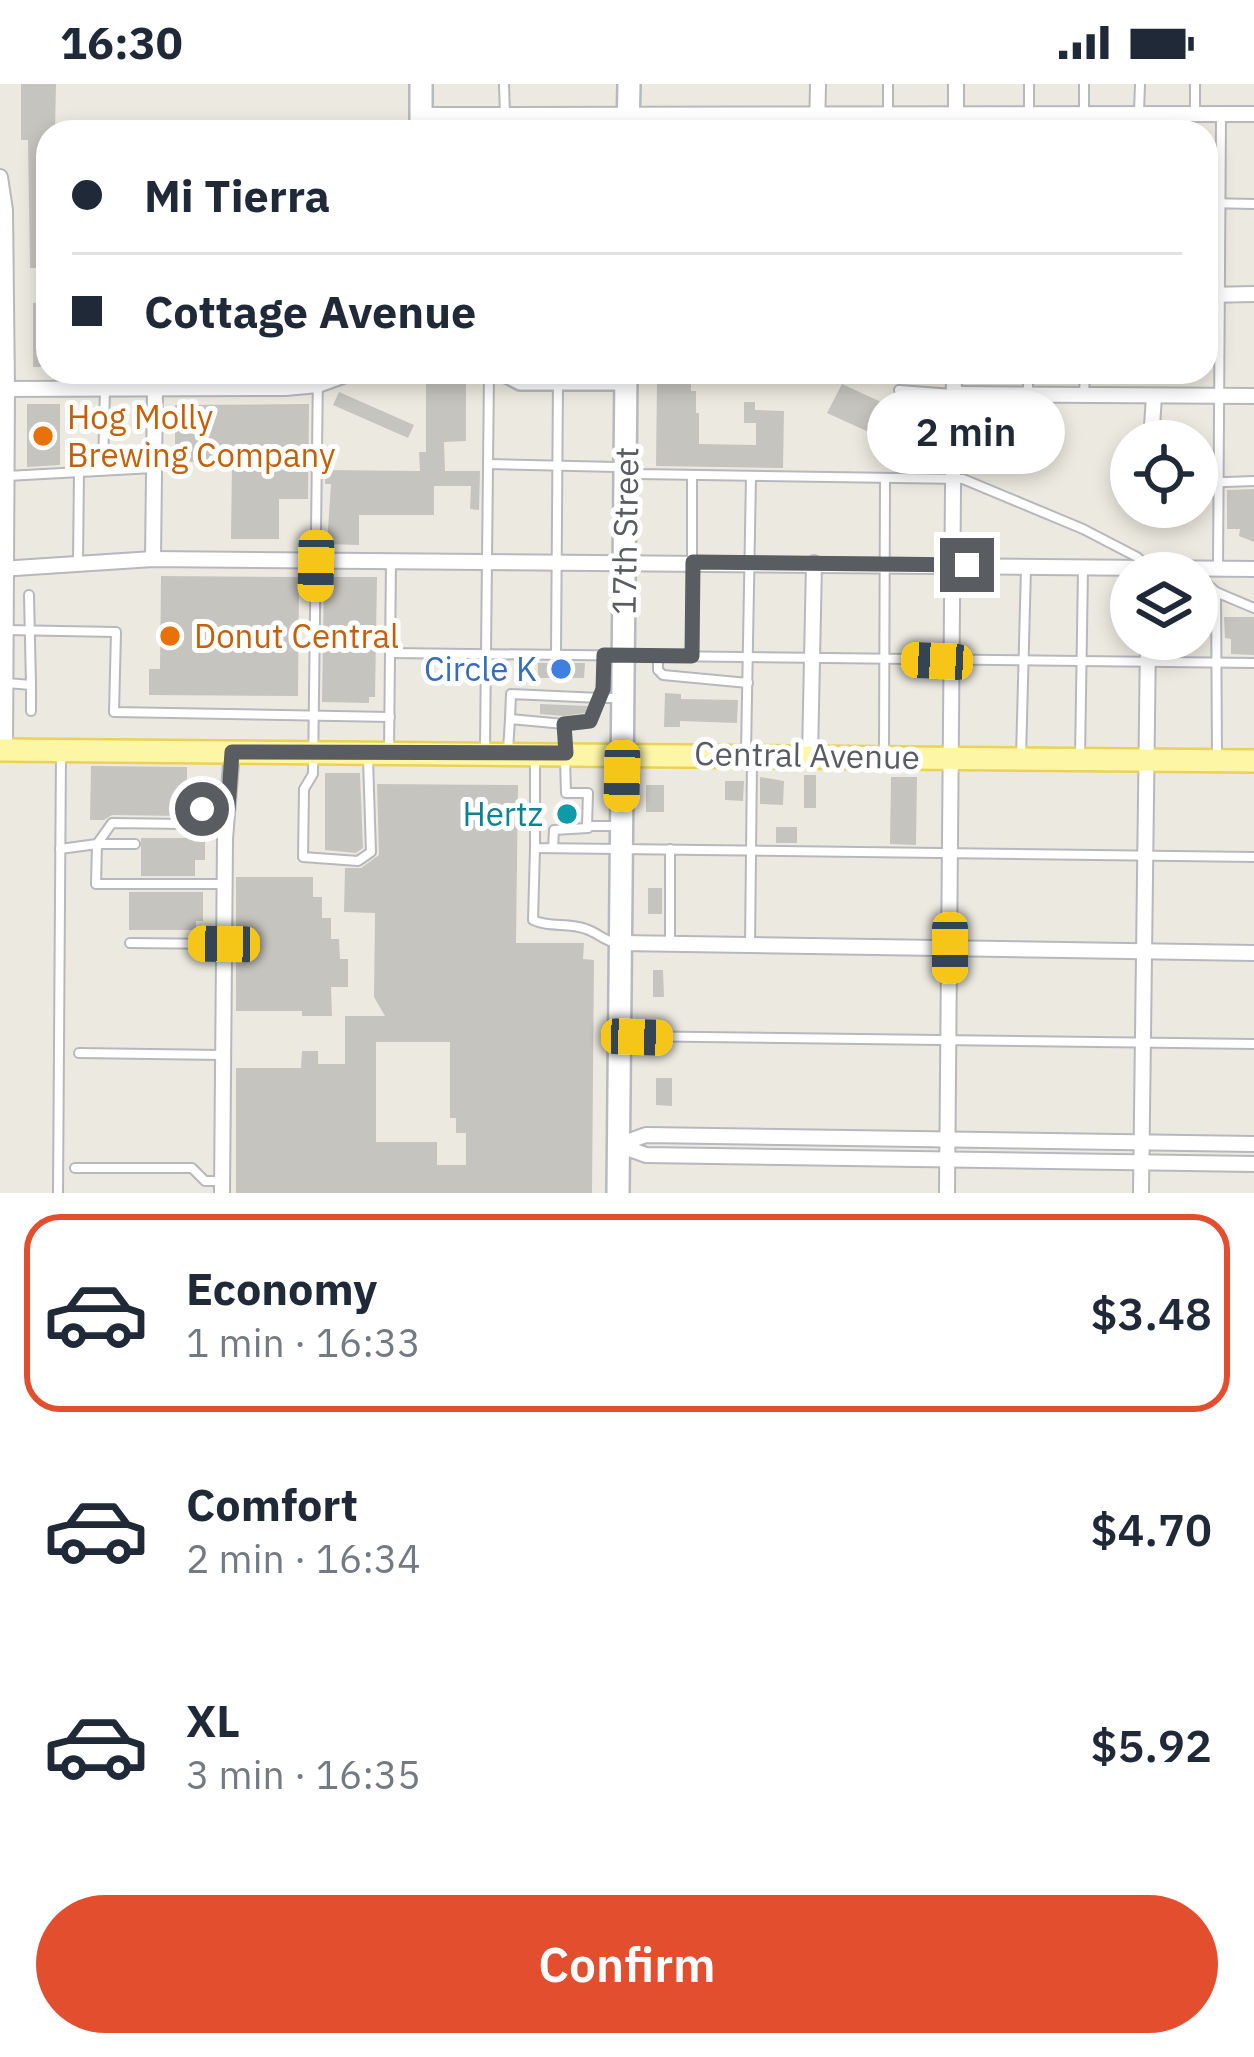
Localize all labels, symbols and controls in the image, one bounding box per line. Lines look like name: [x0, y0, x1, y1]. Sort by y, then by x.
text: 16:30: [60, 13, 183, 71]
text: Mi Tierra: [144, 166, 330, 224]
text: Cottage Avenue: [144, 282, 476, 340]
callout: 2 min: [868, 391, 1066, 475]
place label: Hog Molly Brewing Company: [67, 395, 336, 476]
text: 2 min: [916, 406, 1016, 457]
map controls: [1110, 420, 1218, 660]
button: locate: [1110, 420, 1218, 528]
marker: Hog Molly Brewing Company: [30, 423, 56, 449]
street label: 17th Street: [602, 447, 647, 615]
car: [297, 530, 335, 602]
route end: [940, 538, 994, 592]
button: layers: [1110, 552, 1218, 660]
place label: Donut Central: [194, 614, 399, 657]
marker: Donut Central: [157, 623, 183, 649]
car: [900, 641, 974, 681]
place label: Circle K: [424, 647, 537, 690]
marker: Circle K: [548, 656, 574, 682]
street label: Central Avenue: [694, 731, 920, 778]
car: [603, 740, 641, 812]
route start: [175, 782, 229, 836]
place label: Hertz: [462, 792, 543, 835]
marker: Hertz: [554, 801, 580, 827]
car: [932, 912, 968, 984]
car: [188, 925, 260, 963]
car: [600, 1018, 674, 1056]
icon: car: [42, 1259, 150, 1367]
text: Economy: [186, 1259, 377, 1317]
text: $3.48: [1091, 1284, 1212, 1342]
text: 1 min · 16:33: [186, 1317, 421, 1368]
icon: car: [42, 1475, 150, 1583]
text: Comfort: [186, 1475, 358, 1533]
text: $4.70: [1091, 1500, 1212, 1558]
text: 2 min · 16:34: [186, 1533, 421, 1584]
icon: car: [42, 1691, 150, 1799]
text: XL: [186, 1691, 240, 1749]
text: $5.92: [1091, 1716, 1212, 1774]
text: 3 min · 16:35: [186, 1749, 421, 1800]
button: Confirm: [36, 1895, 1218, 2033]

